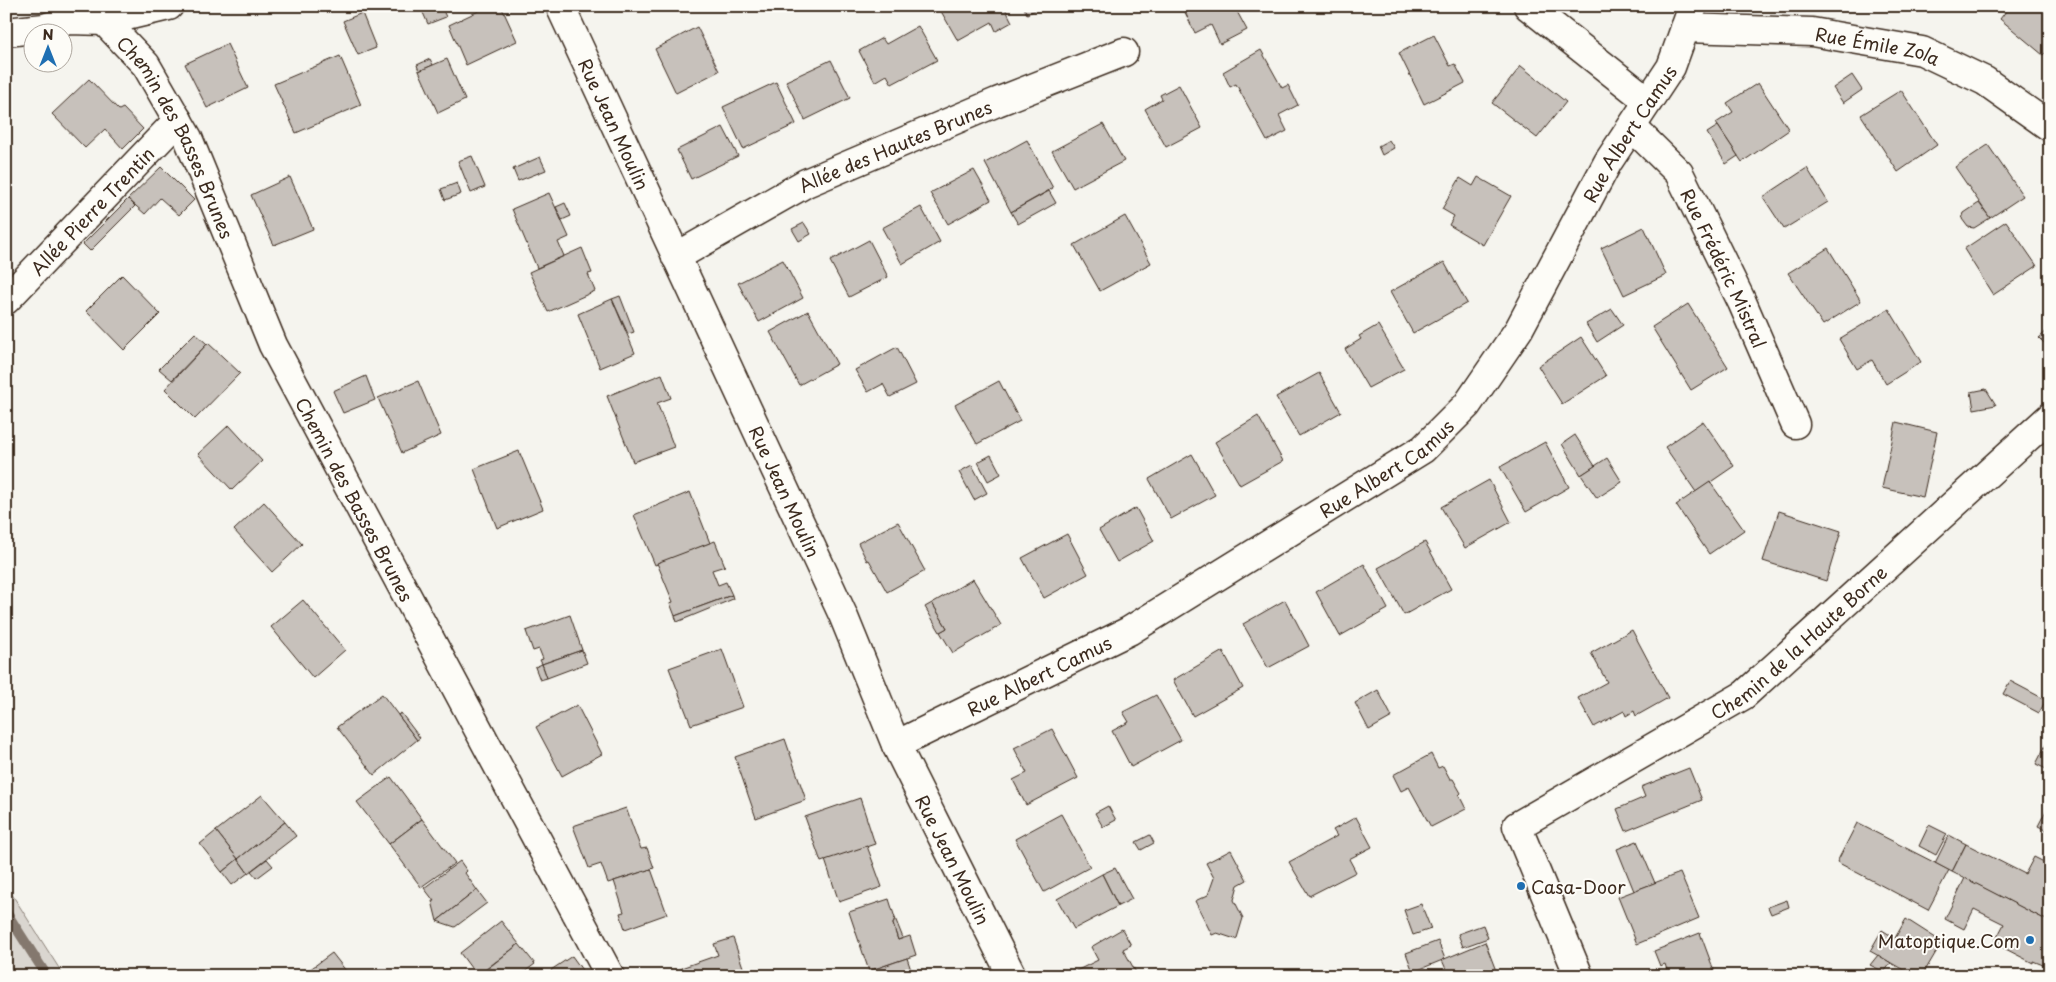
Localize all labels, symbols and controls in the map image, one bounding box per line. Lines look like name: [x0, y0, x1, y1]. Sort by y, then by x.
street label: Rue Émile Zola: [1813, 19, 1945, 71]
north arrow: [22, 22, 72, 72]
text: N: [42, 24, 54, 45]
street label: Chemin des Basses Brunes: [111, 29, 241, 243]
street label: Rue Jean Moulin: [573, 54, 657, 194]
street label: Rue Albert Camus: [1576, 59, 1682, 207]
street label: Allée des Hautes Brunes: [793, 92, 996, 198]
street label: Allée Pierre Trentin: [24, 140, 160, 281]
street label: Rue Frédéric Mistral: [1675, 184, 1774, 352]
street label: Chemin des Basses Brunes: [290, 392, 421, 606]
street label: Rue Albert Camus: [1314, 413, 1459, 524]
street label: Rue Jean Moulin: [743, 421, 828, 561]
street label: Chemin de la Haute Borne: [1705, 558, 1893, 725]
street label: Rue Albert Camus: [962, 628, 1116, 722]
street label: Rue Jean Moulin: [909, 790, 997, 929]
place label: Casa-Door: [1531, 873, 1626, 900]
marker: Casa-Door: [1515, 880, 1527, 892]
place label: Matoptique.Com: [1878, 927, 2020, 954]
marker: Matoptique.Com: [2024, 934, 2036, 946]

